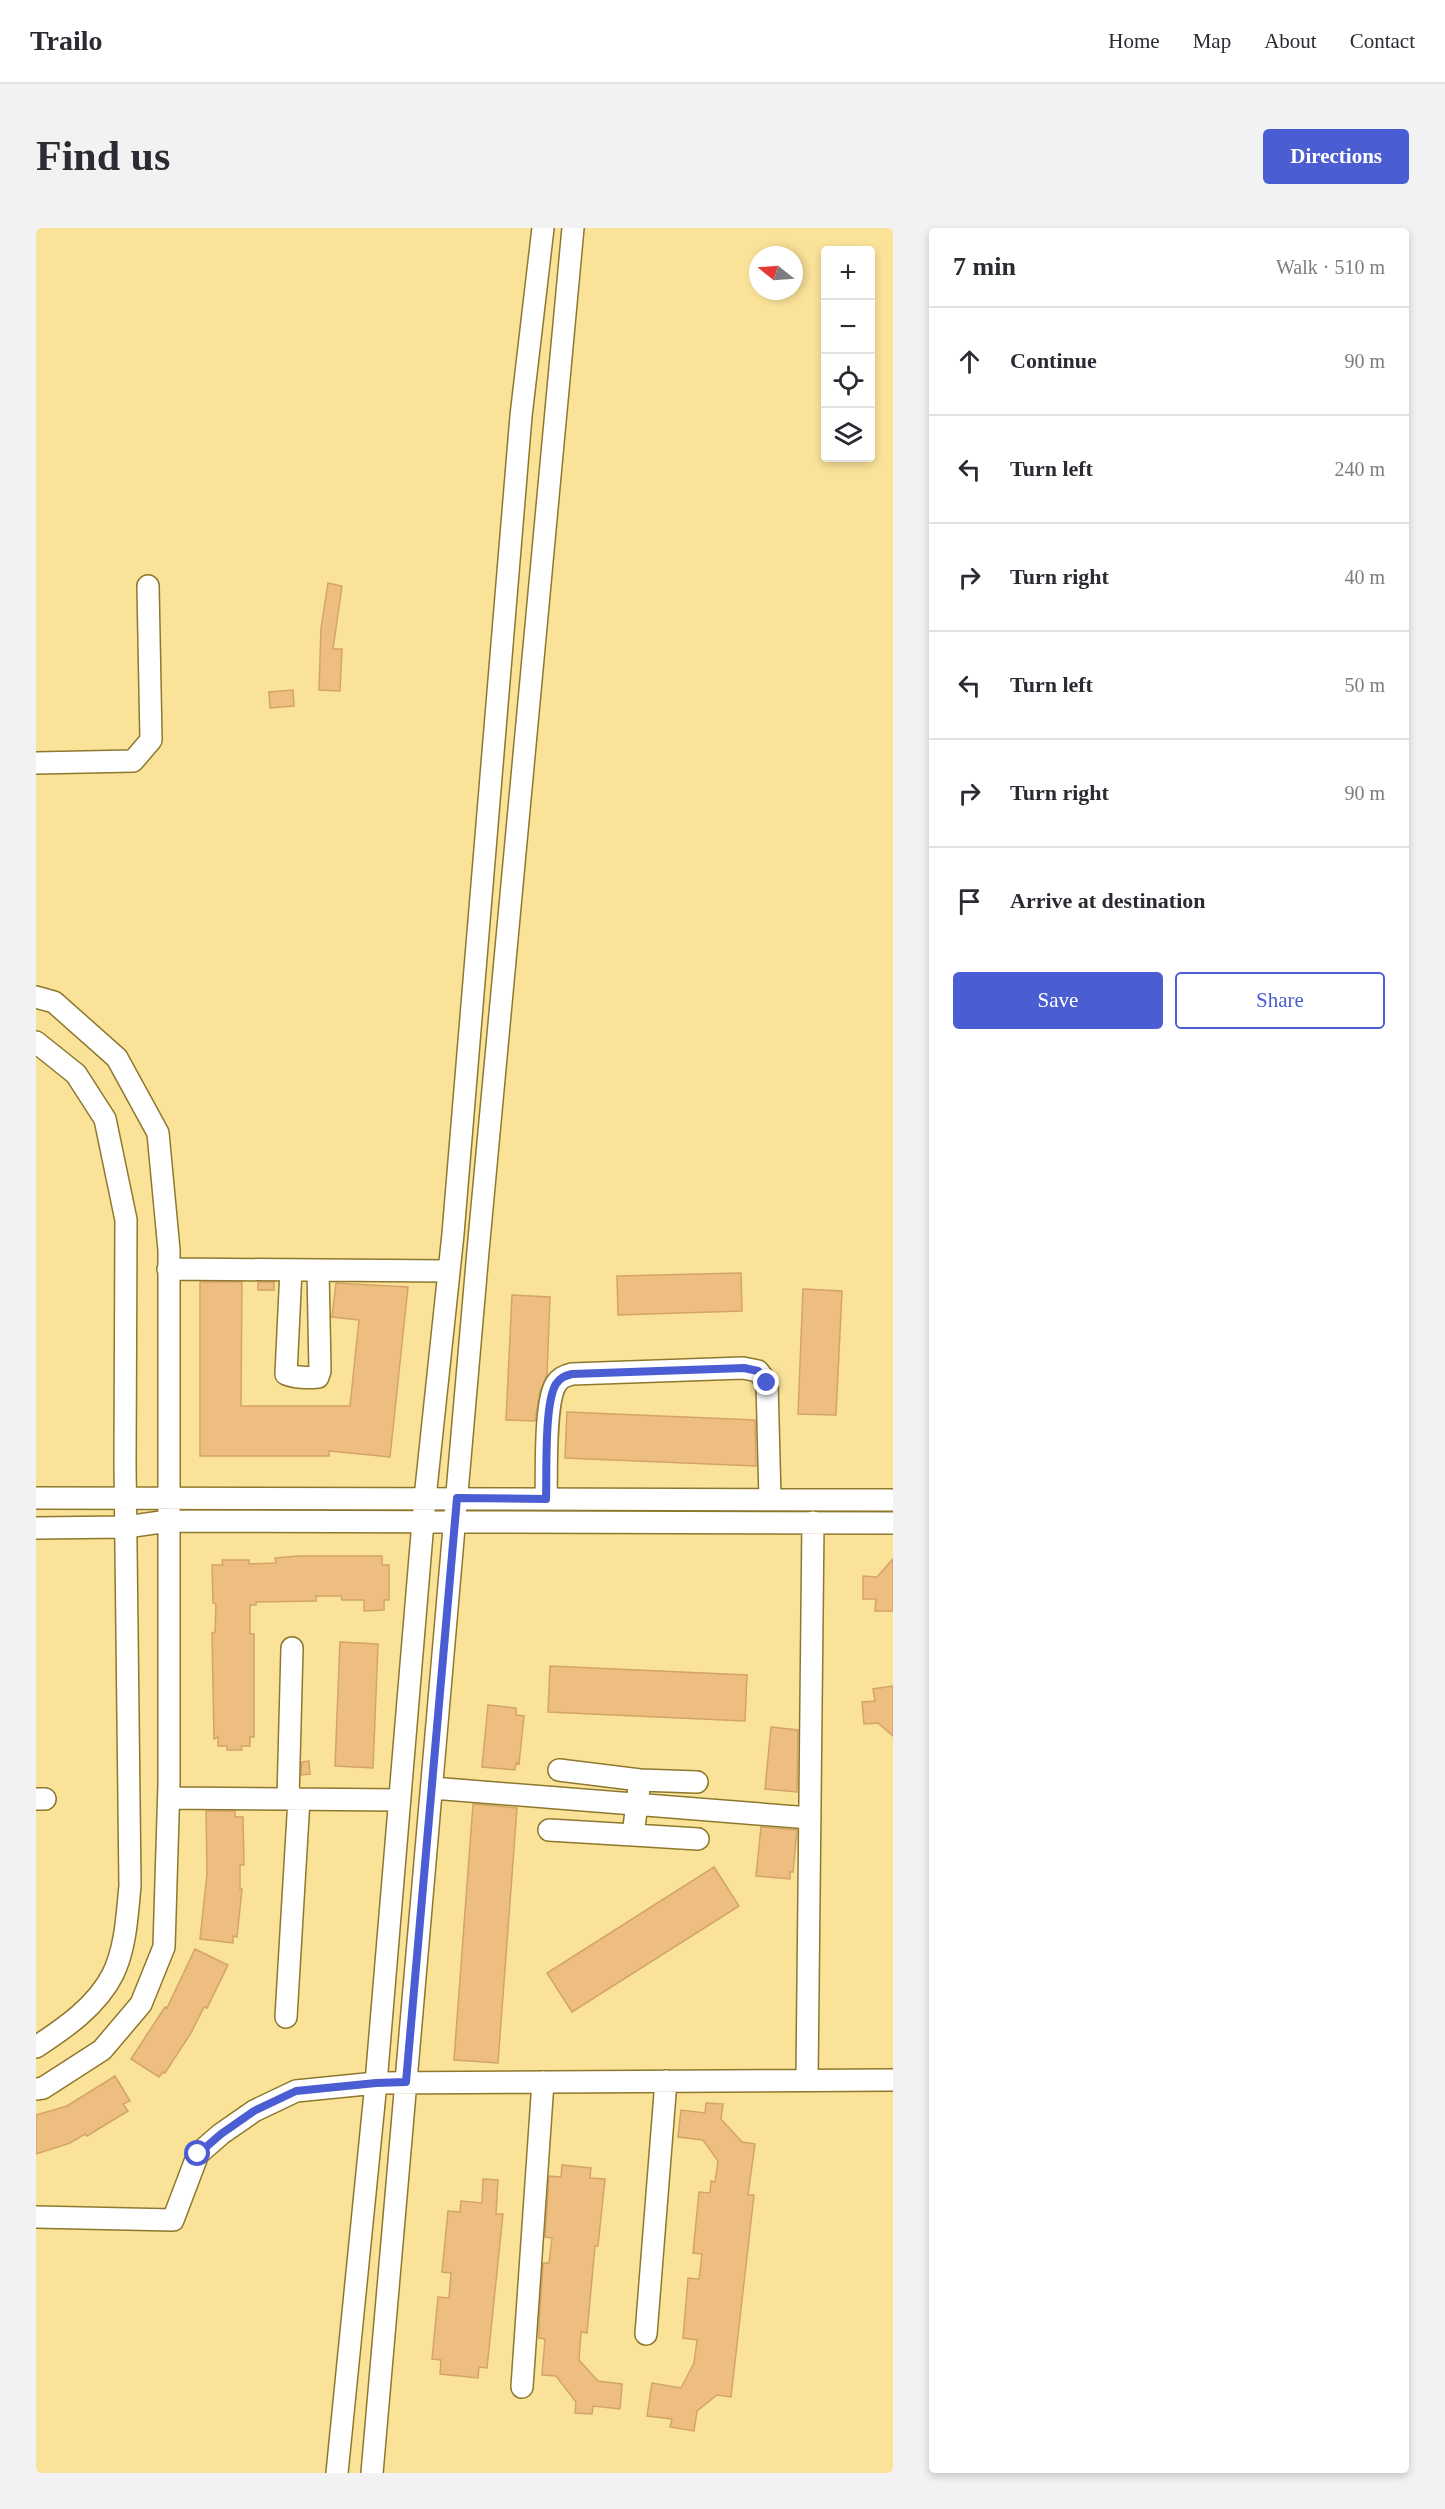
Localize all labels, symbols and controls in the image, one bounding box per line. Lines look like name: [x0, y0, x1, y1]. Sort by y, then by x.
text: Trailo: [30, 25, 103, 56]
text: Home: [1108, 29, 1160, 53]
text: Map: [1193, 29, 1231, 53]
text: About: [1264, 29, 1317, 53]
text: Contact: [1350, 29, 1415, 53]
button: Directions: [1263, 129, 1409, 184]
text: Find us: [36, 133, 170, 179]
north arrow: [749, 246, 803, 300]
map controls: [821, 246, 875, 462]
button: +: [821, 246, 875, 300]
text: 7 min: [953, 252, 1016, 281]
text: Walk · 510 m: [1276, 256, 1385, 278]
button: −: [821, 300, 875, 354]
icon: ahead: [953, 345, 986, 378]
text: Continue: [1010, 348, 1097, 373]
text: 90 m: [1344, 350, 1385, 372]
button: locate: [821, 354, 875, 408]
button: layers: [821, 408, 875, 462]
icon: left: [953, 453, 986, 486]
text: Turn left: [1010, 456, 1093, 481]
text: 240 m: [1334, 458, 1385, 480]
icon: right: [953, 561, 986, 594]
text: Turn right: [1010, 564, 1109, 589]
text: 40 m: [1344, 566, 1385, 588]
icon: left: [953, 669, 986, 702]
text: Turn left: [1010, 672, 1093, 697]
text: 50 m: [1344, 674, 1385, 696]
icon: right: [953, 777, 986, 810]
text: Turn right: [1010, 780, 1109, 805]
text: 90 m: [1344, 782, 1385, 804]
icon: arrive: [953, 885, 986, 918]
text: Arrive at destination: [1010, 888, 1206, 913]
button: Save: [953, 972, 1163, 1029]
button: Share: [1175, 972, 1385, 1029]
route end: [753, 1369, 779, 1395]
route start: [184, 2140, 210, 2166]

